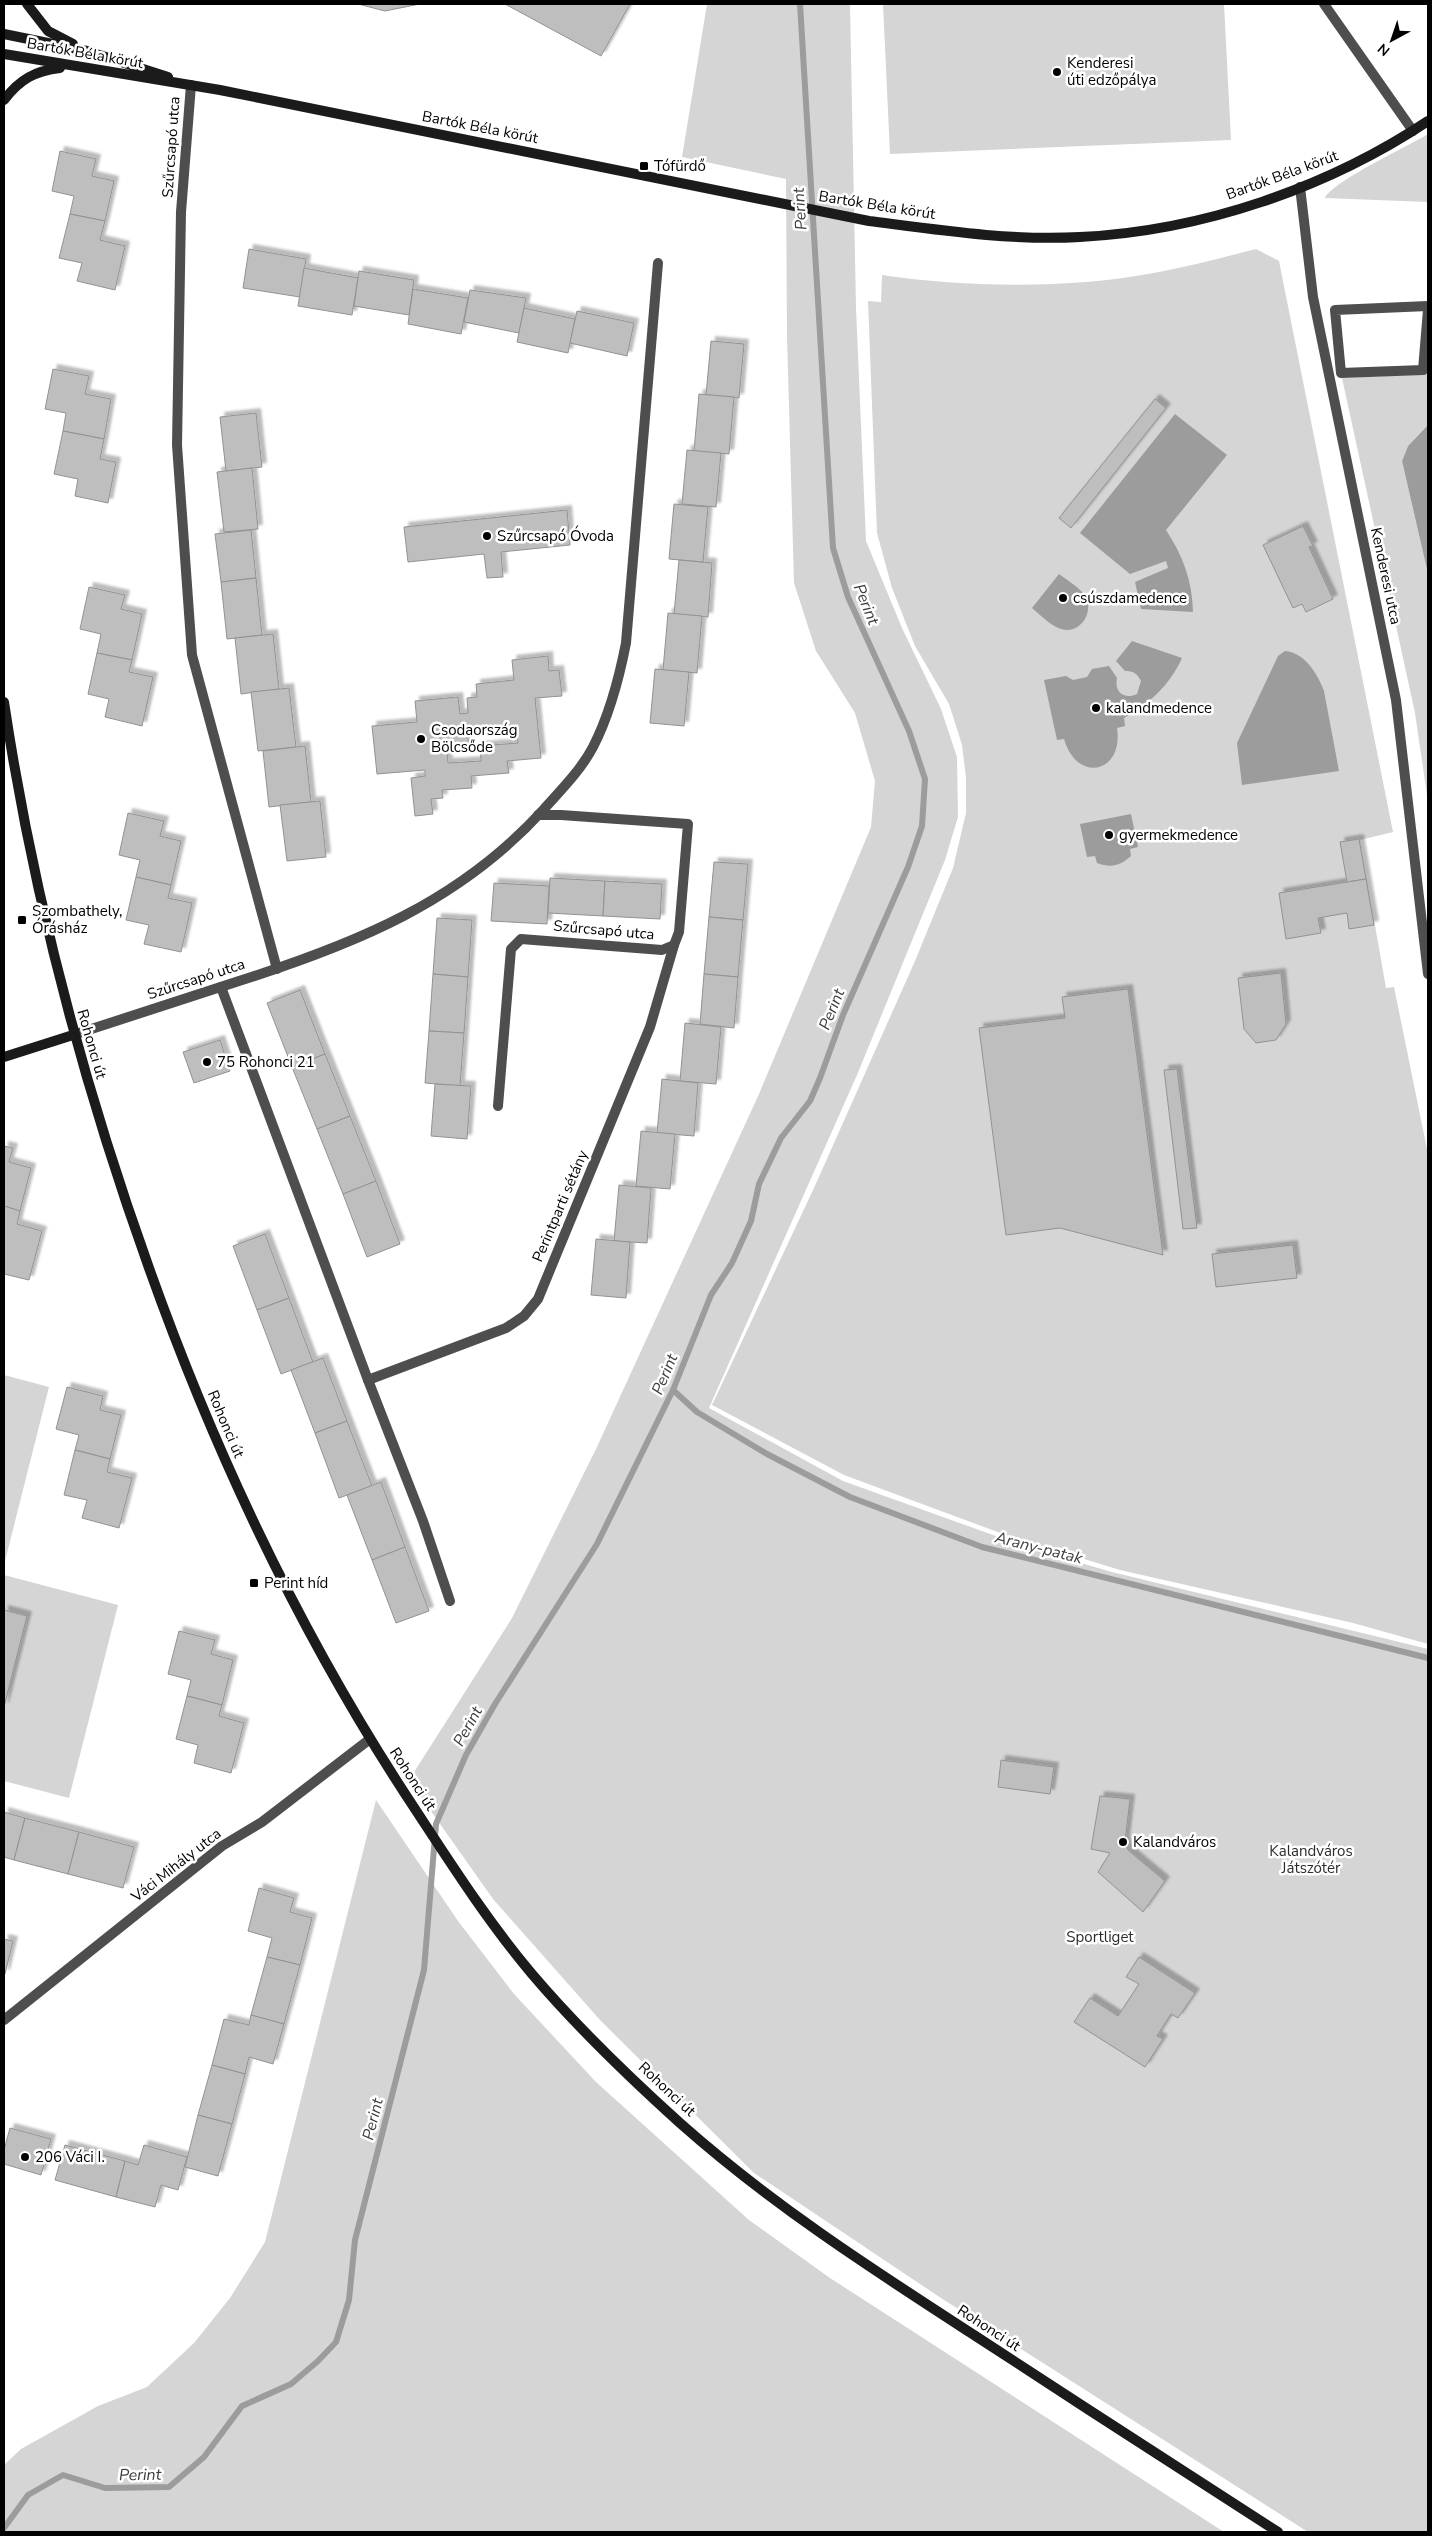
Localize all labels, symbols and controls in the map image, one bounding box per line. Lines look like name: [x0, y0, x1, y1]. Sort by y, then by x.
north arrow: [1367, 15, 1417, 65]
street label: Bartók Béla körút: [25, 33, 145, 73]
text: N: [1374, 39, 1394, 60]
place label: Kenderesi úti edzőpálya: [1067, 53, 1156, 90]
marker: Kenderesi úti edzőpálya: [1051, 66, 1063, 78]
street label: Szűrcsapó utca: [157, 96, 185, 198]
street label: Bartók Béla körút: [420, 106, 540, 148]
street label: Bartók Béla körút: [1223, 145, 1341, 205]
place label: Tófürdő: [654, 156, 706, 176]
marker: Tófürdő: [638, 160, 650, 172]
street label: Bartók Béla körút: [817, 186, 937, 224]
water label: Perint: [788, 187, 812, 231]
place label: Szűrcsapó Óvoda: [497, 525, 614, 546]
street label: Kenderesi utca: [1366, 526, 1406, 626]
marker: Szűrcsapó Óvoda: [481, 530, 493, 542]
water label: Perint: [848, 581, 884, 629]
place label: csúszdamedence: [1073, 588, 1187, 608]
marker: csúszdamedence: [1057, 592, 1069, 604]
place label: kalandmedence: [1106, 698, 1212, 718]
marker: kalandmedence: [1090, 702, 1102, 714]
place label: Csodaország Bölcsőde: [431, 720, 518, 757]
marker: Csodaország Bölcsőde: [415, 733, 427, 745]
place label: gyermekmedence: [1119, 825, 1238, 845]
marker: gyermekmedence: [1103, 829, 1115, 841]
place label: Szombathely, Órásház: [32, 901, 122, 938]
marker: Szombathely, Órásház: [16, 914, 28, 926]
street label: Szűrcsapó utca: [553, 916, 655, 944]
street label: Szűrcsapó utca: [145, 954, 247, 1004]
water label: Perint: [814, 985, 850, 1033]
street label: Rohonci út: [73, 1007, 112, 1082]
place label: 75 Rohonci 21: [217, 1052, 315, 1072]
marker: 75 Rohonci 21: [201, 1056, 213, 1068]
street label: Perintparti sétány: [527, 1147, 593, 1265]
water label: Perint: [647, 1350, 683, 1398]
street label: Rohonci út: [203, 1387, 249, 1462]
water label: Arany-patak: [992, 1526, 1086, 1570]
place label: Perint híd: [264, 1573, 328, 1593]
marker: Perint híd: [248, 1577, 260, 1589]
water label: Perint: [448, 1702, 488, 1750]
street label: Rohonci út: [385, 1744, 441, 1815]
street label: Váci Mihály utca: [126, 1824, 225, 1907]
place label: Kalandváros: [1133, 1832, 1216, 1852]
marker: Kalandváros: [1117, 1836, 1129, 1848]
park label: Kalandváros Játszótér: [1269, 1841, 1353, 1878]
park label: Sportliget: [1066, 1927, 1134, 1947]
street label: Rohonci út: [634, 2057, 701, 2121]
water label: Perint: [357, 2096, 389, 2142]
place label: 206 Váci I.: [35, 2147, 105, 2167]
marker: 206 Váci I.: [19, 2151, 31, 2163]
street label: Rohonci út: [954, 2300, 1025, 2356]
water label: Perint: [119, 2464, 162, 2486]

